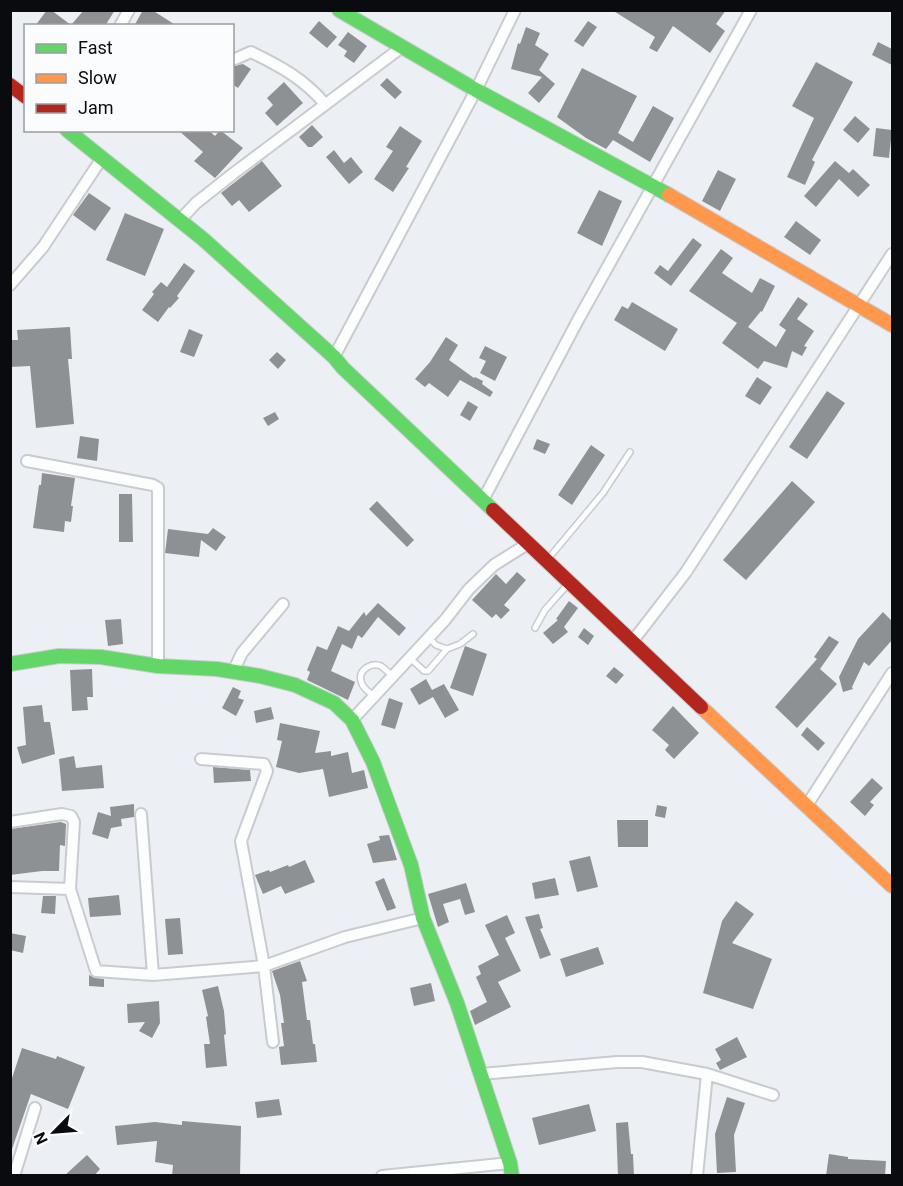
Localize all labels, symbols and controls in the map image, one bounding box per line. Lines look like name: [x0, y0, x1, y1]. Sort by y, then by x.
legend: [24, 24, 234, 132]
text: Fast: [78, 37, 113, 58]
text: Slow: [78, 67, 117, 88]
text: Jam: [78, 97, 114, 118]
north arrow: [24, 1102, 84, 1162]
text: N: [30, 1129, 52, 1147]

